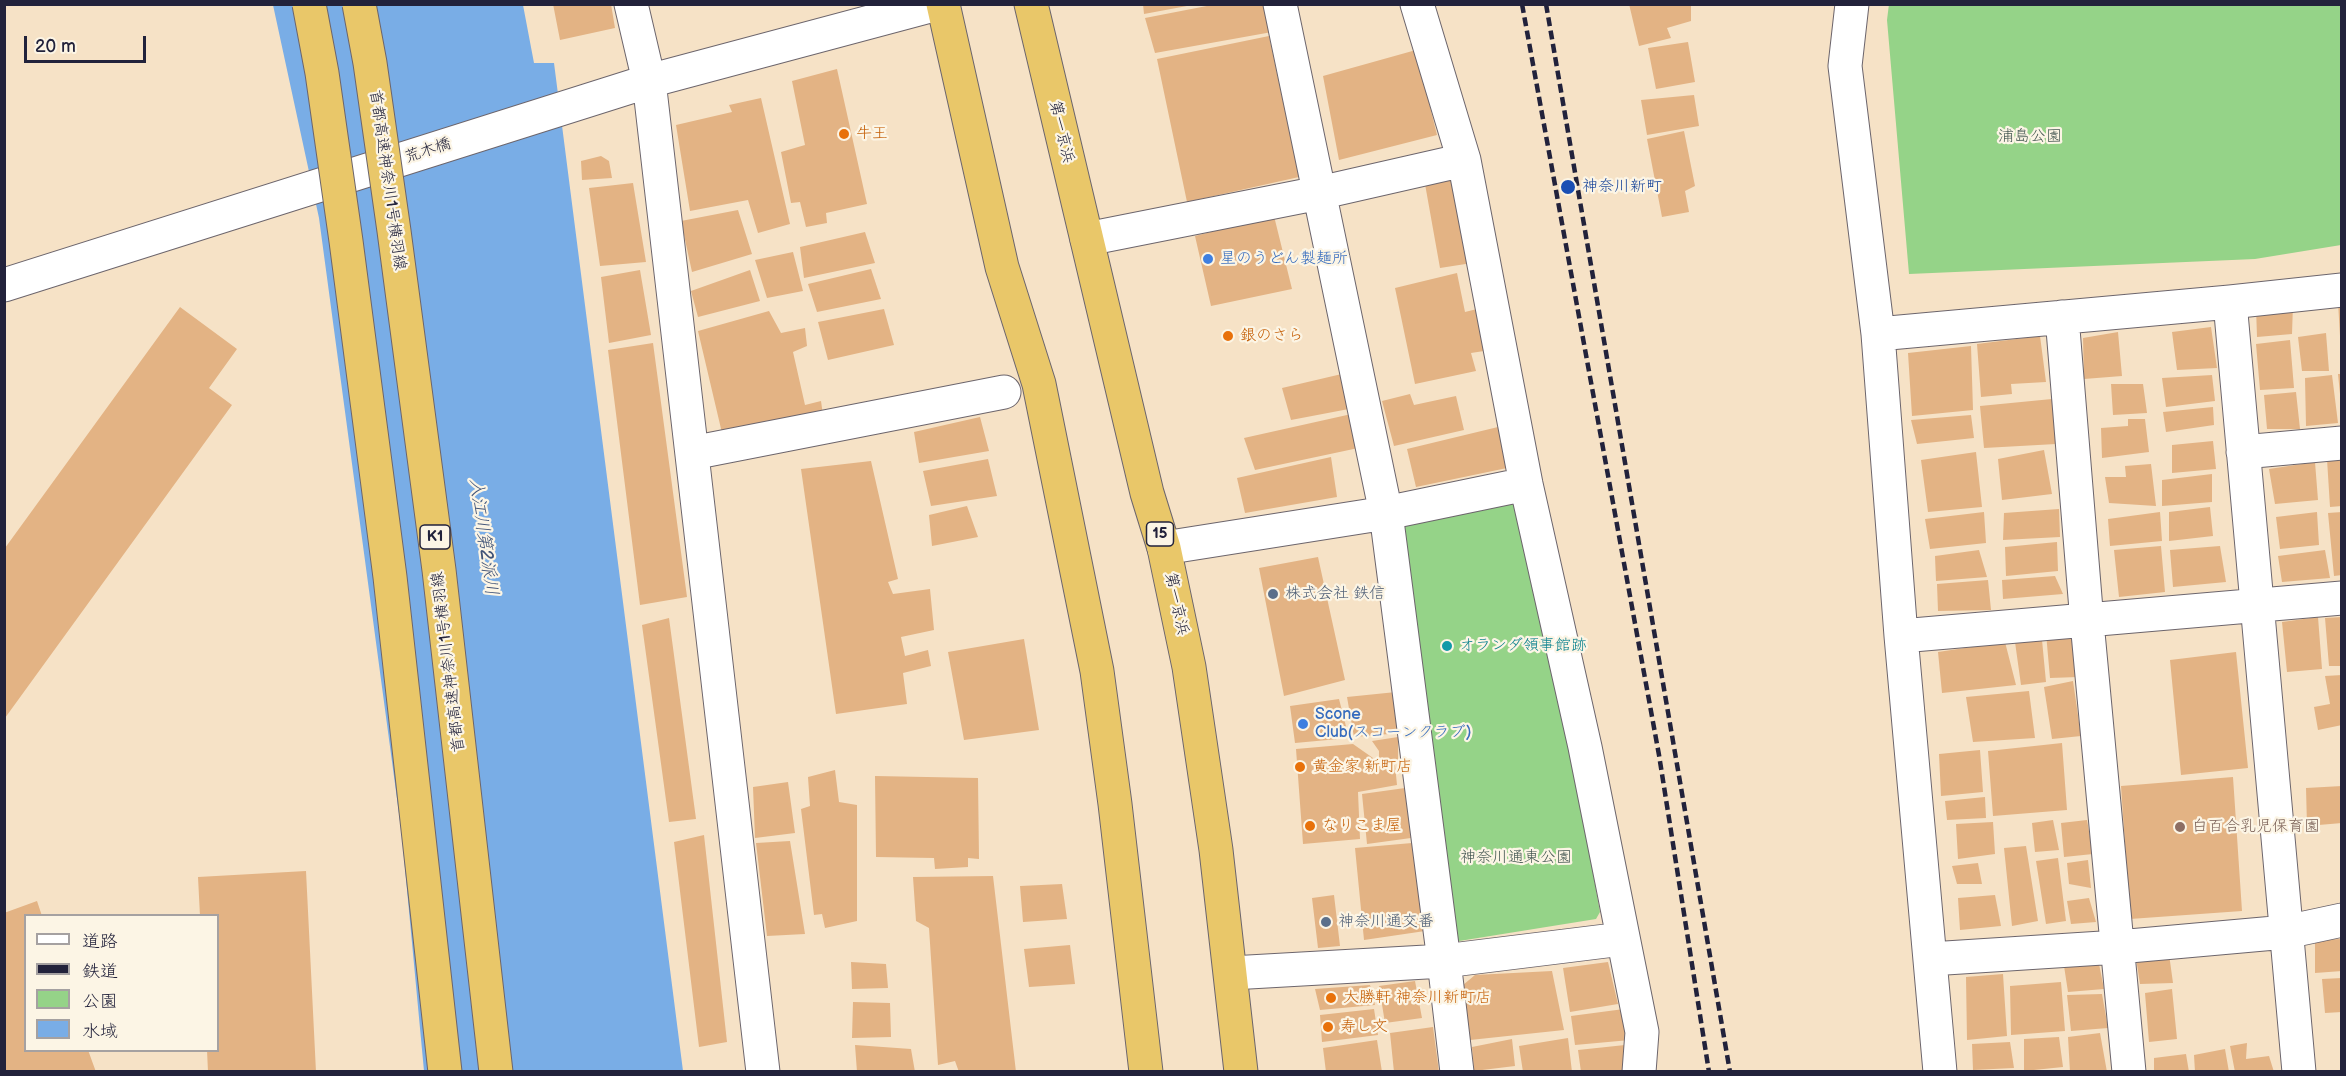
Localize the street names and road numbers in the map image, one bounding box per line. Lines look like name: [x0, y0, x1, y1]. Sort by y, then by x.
street label: 首都高速神奈川1号横羽線: [365, 88, 409, 272]
street label: 第一京浜: [1044, 99, 1078, 165]
street label: 荒木橋: [402, 134, 454, 168]
road number: 15: [1146, 522, 1174, 546]
road number: K1: [420, 525, 450, 549]
street label: 首都高速神奈川1号横羽線: [428, 570, 470, 754]
street label: 第一京浜: [1160, 571, 1192, 637]

